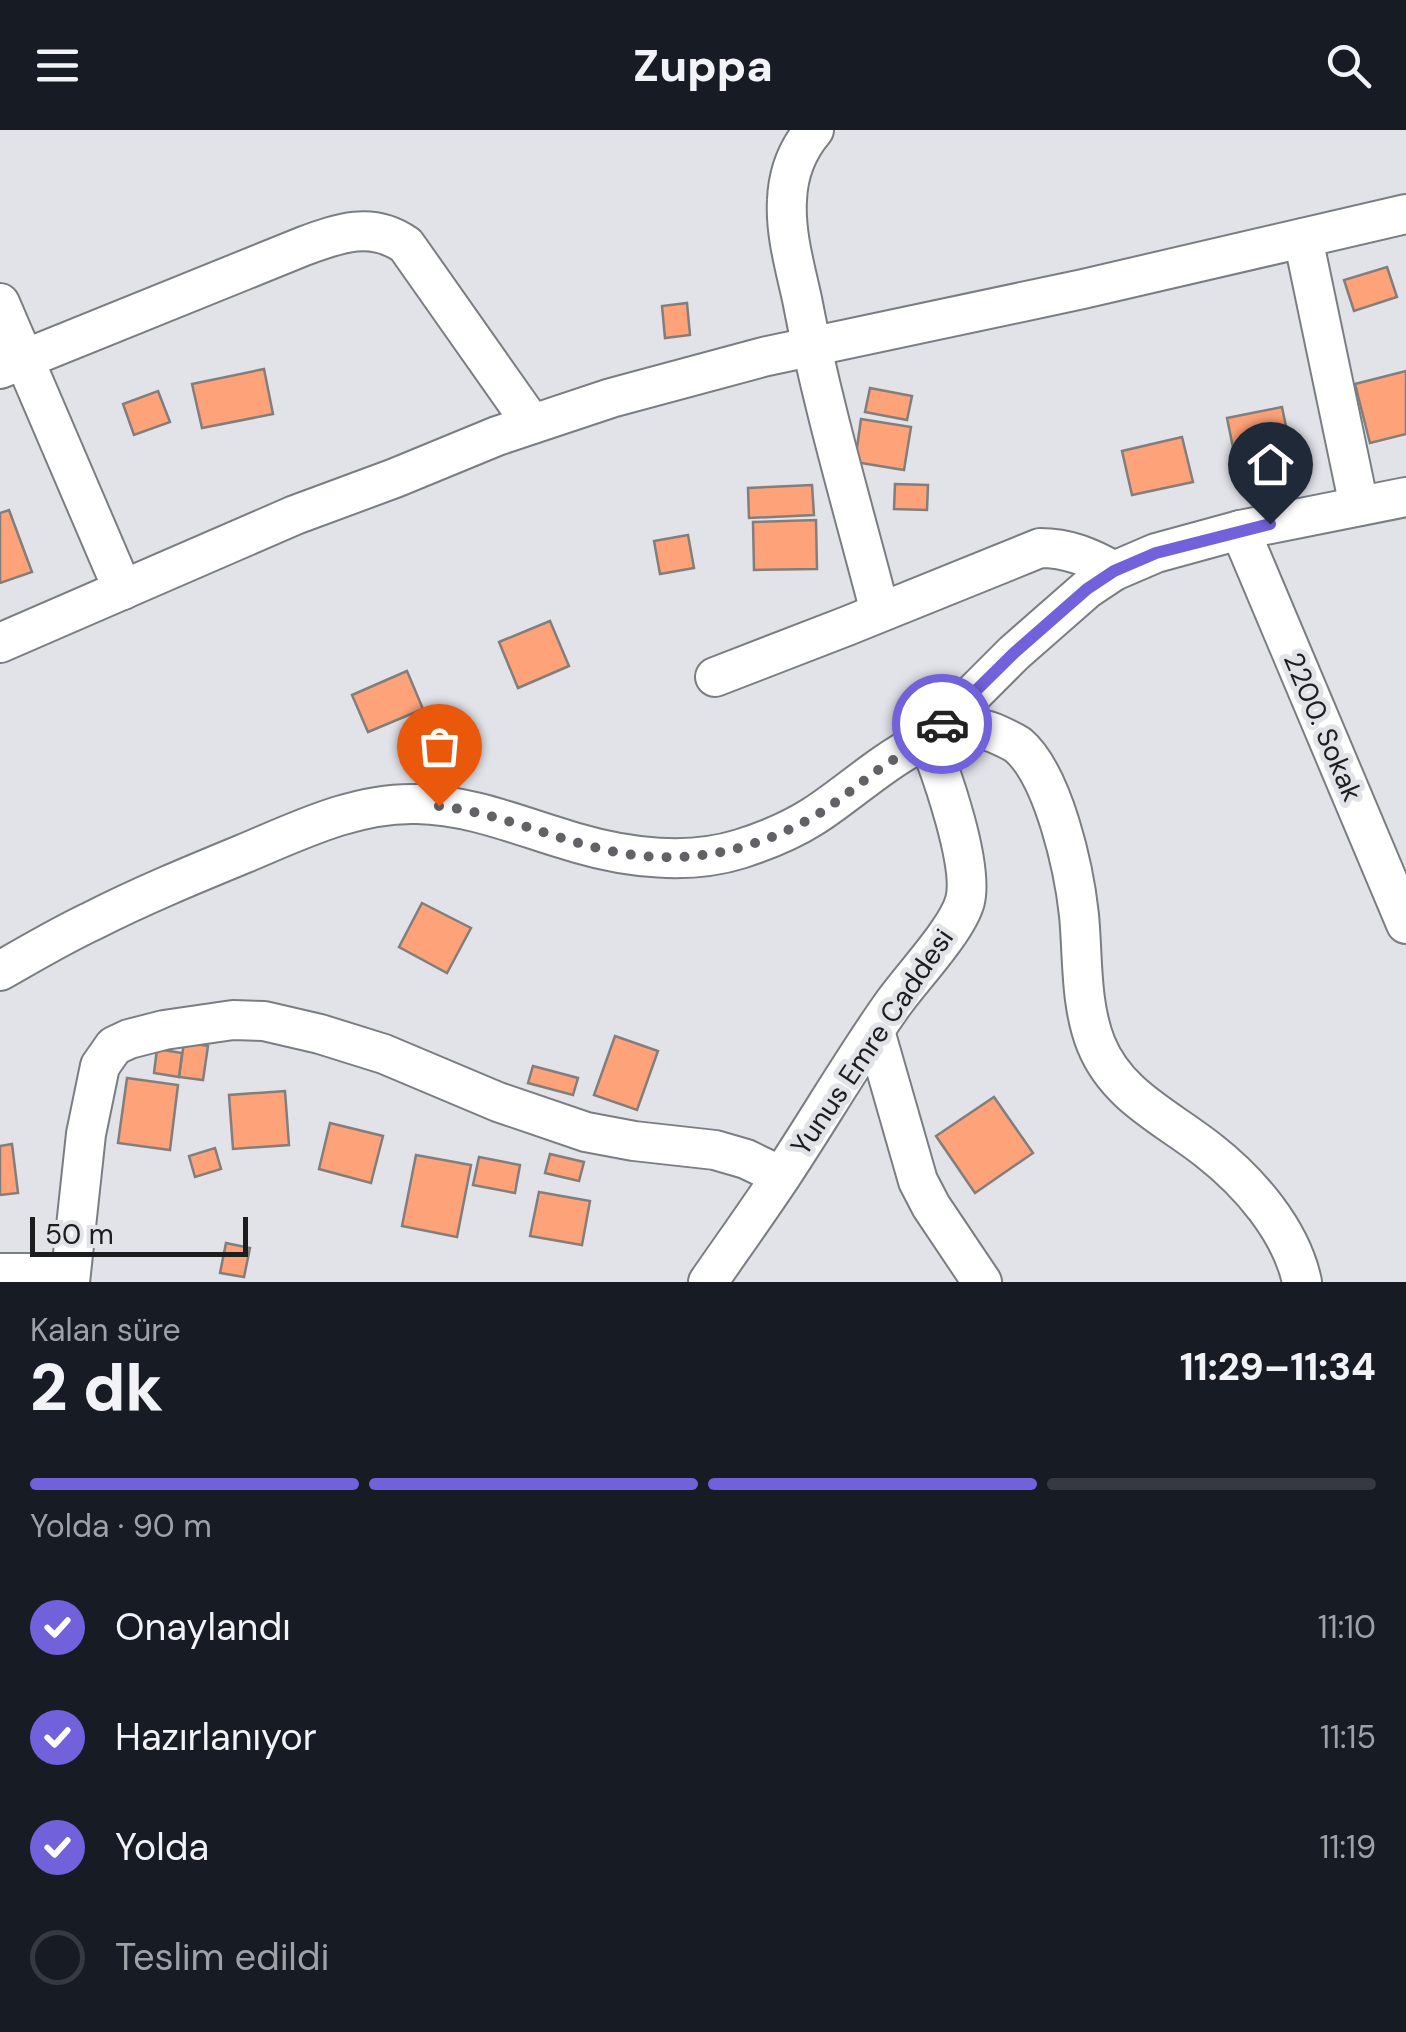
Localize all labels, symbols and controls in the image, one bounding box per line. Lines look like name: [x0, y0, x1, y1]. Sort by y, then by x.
text: Zuppa: [633, 36, 773, 95]
icon: menu: [30, 38, 85, 93]
icon: search: [1321, 38, 1376, 93]
pin: [1228, 422, 1313, 525]
icon: home: [1243, 437, 1298, 492]
street label: 2200. Sokak: [1275, 647, 1371, 807]
courier: [892, 674, 992, 774]
icon: car: [915, 697, 970, 752]
pin: [397, 704, 482, 807]
icon: bag: [412, 719, 467, 774]
street label: Yunus Emre Caddesi: [782, 922, 962, 1162]
scale bar: [30, 1212, 248, 1256]
text: 50 m: [45, 1216, 114, 1253]
text: Kalan süre: [30, 1309, 181, 1351]
text: 11:29–11:34: [1180, 1342, 1376, 1392]
text: 2 dk: [30, 1346, 163, 1430]
text: Yolda · 90 m: [30, 1505, 212, 1547]
icon: check: [30, 1600, 85, 1655]
text: Onaylandı: [115, 1602, 291, 1652]
text: 11:10: [1318, 1606, 1376, 1648]
icon: check: [30, 1710, 85, 1765]
text: Hazırlanıyor: [115, 1712, 317, 1762]
text: 11:15: [1320, 1716, 1376, 1758]
icon: check: [30, 1820, 85, 1875]
text: Yolda: [115, 1822, 209, 1872]
text: 11:19: [1319, 1826, 1376, 1868]
text: Teslim edildi: [115, 1932, 329, 1982]

